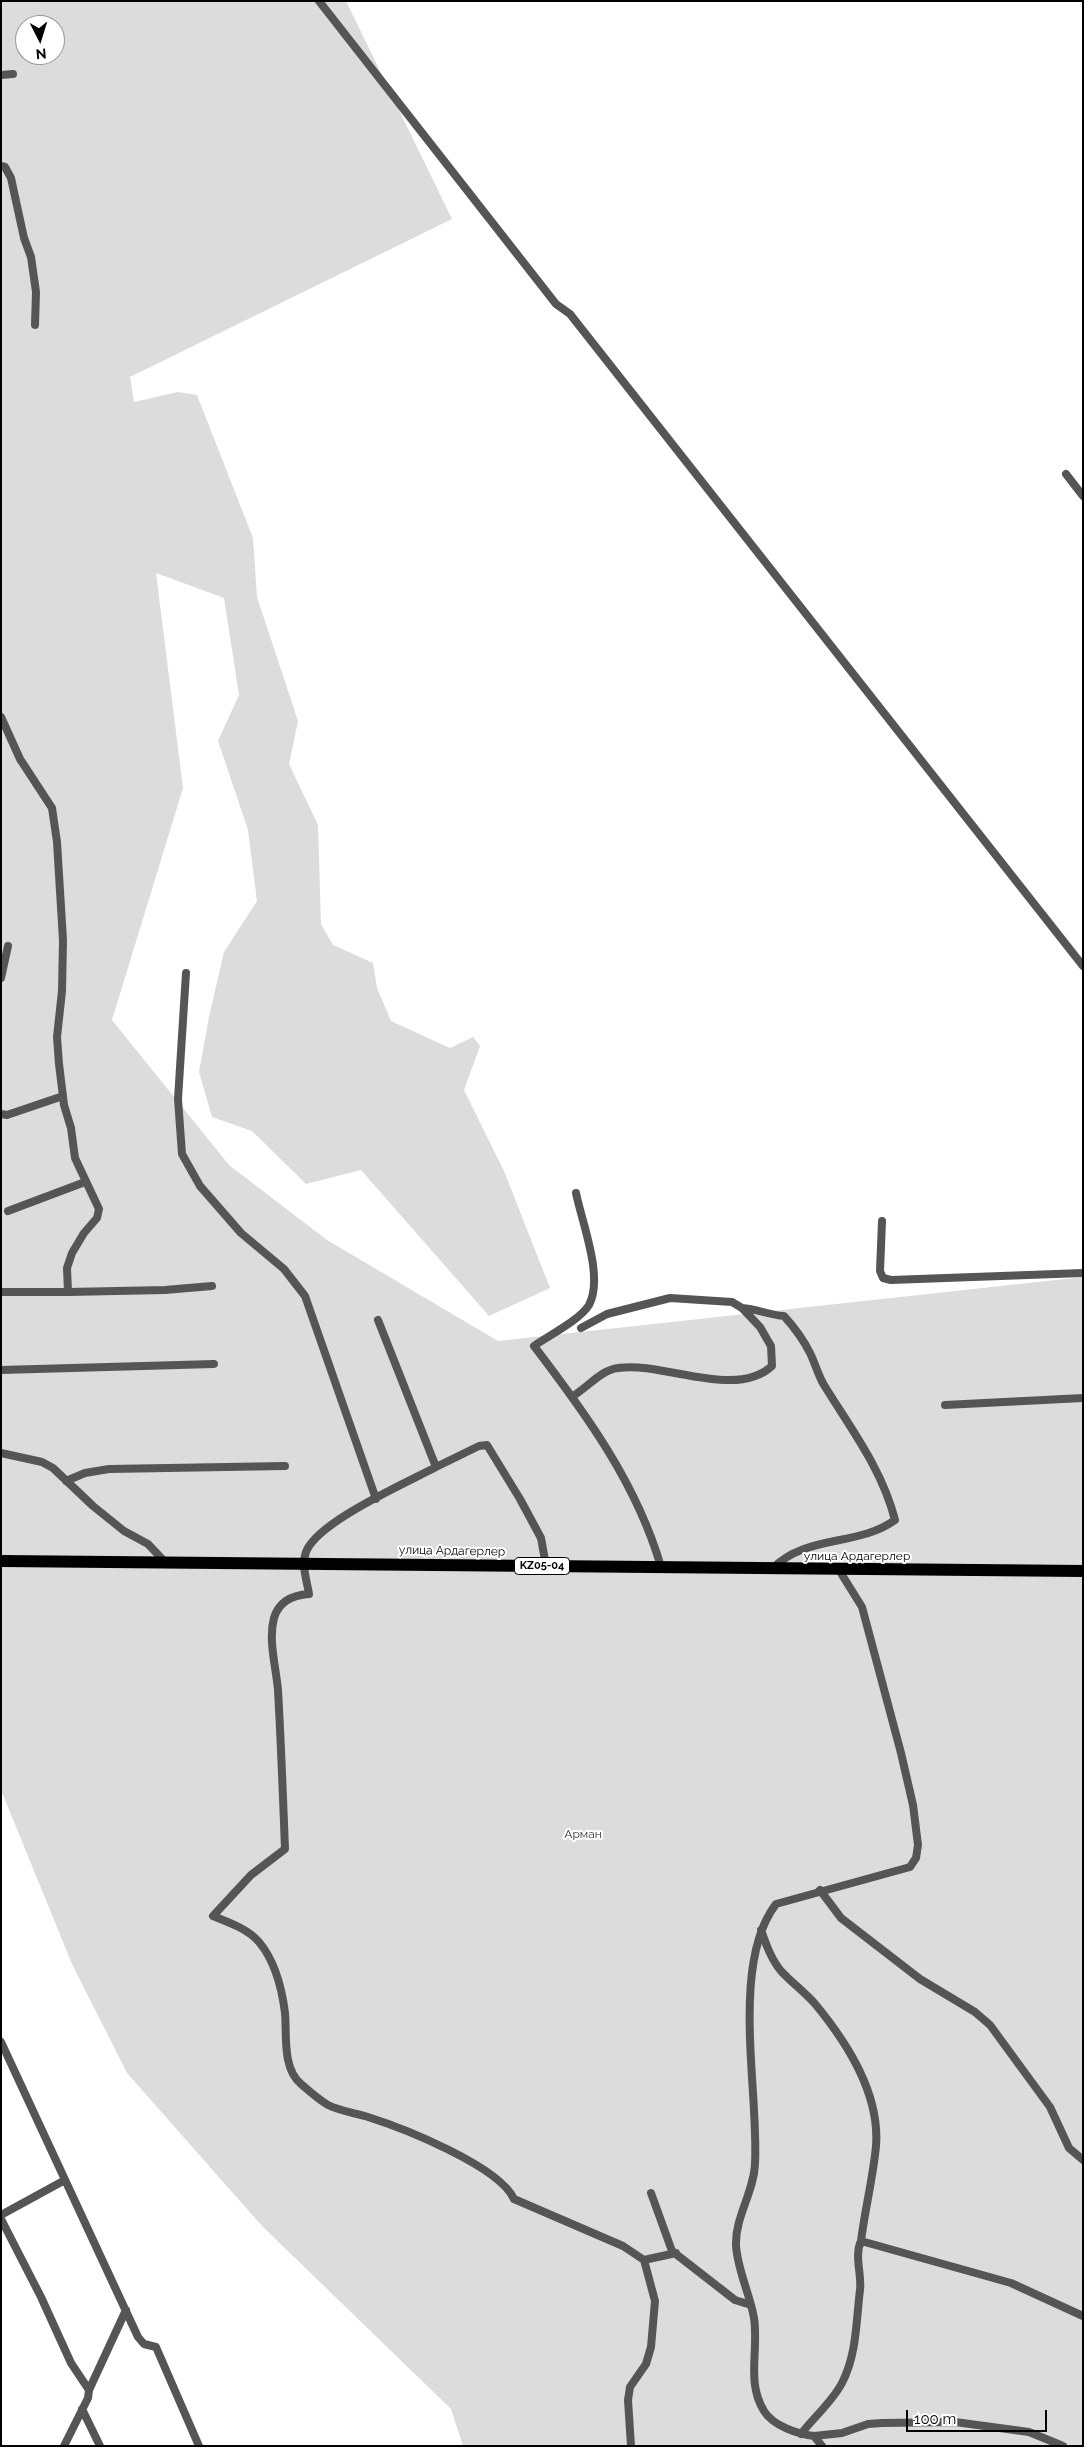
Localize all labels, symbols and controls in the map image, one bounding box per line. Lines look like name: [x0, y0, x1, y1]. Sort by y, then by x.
north arrow: [15, 15, 65, 65]
text: N: [35, 46, 47, 62]
street label: улица Ардагерлер: [399, 1543, 505, 1559]
street label: улица Ардагерлер: [804, 1549, 910, 1563]
road number: KZ05-04: [514, 1558, 570, 1574]
park label: Арман: [564, 1827, 602, 1841]
scale bar: [909, 2400, 1050, 2432]
text: 100 m: [914, 2410, 956, 2428]

